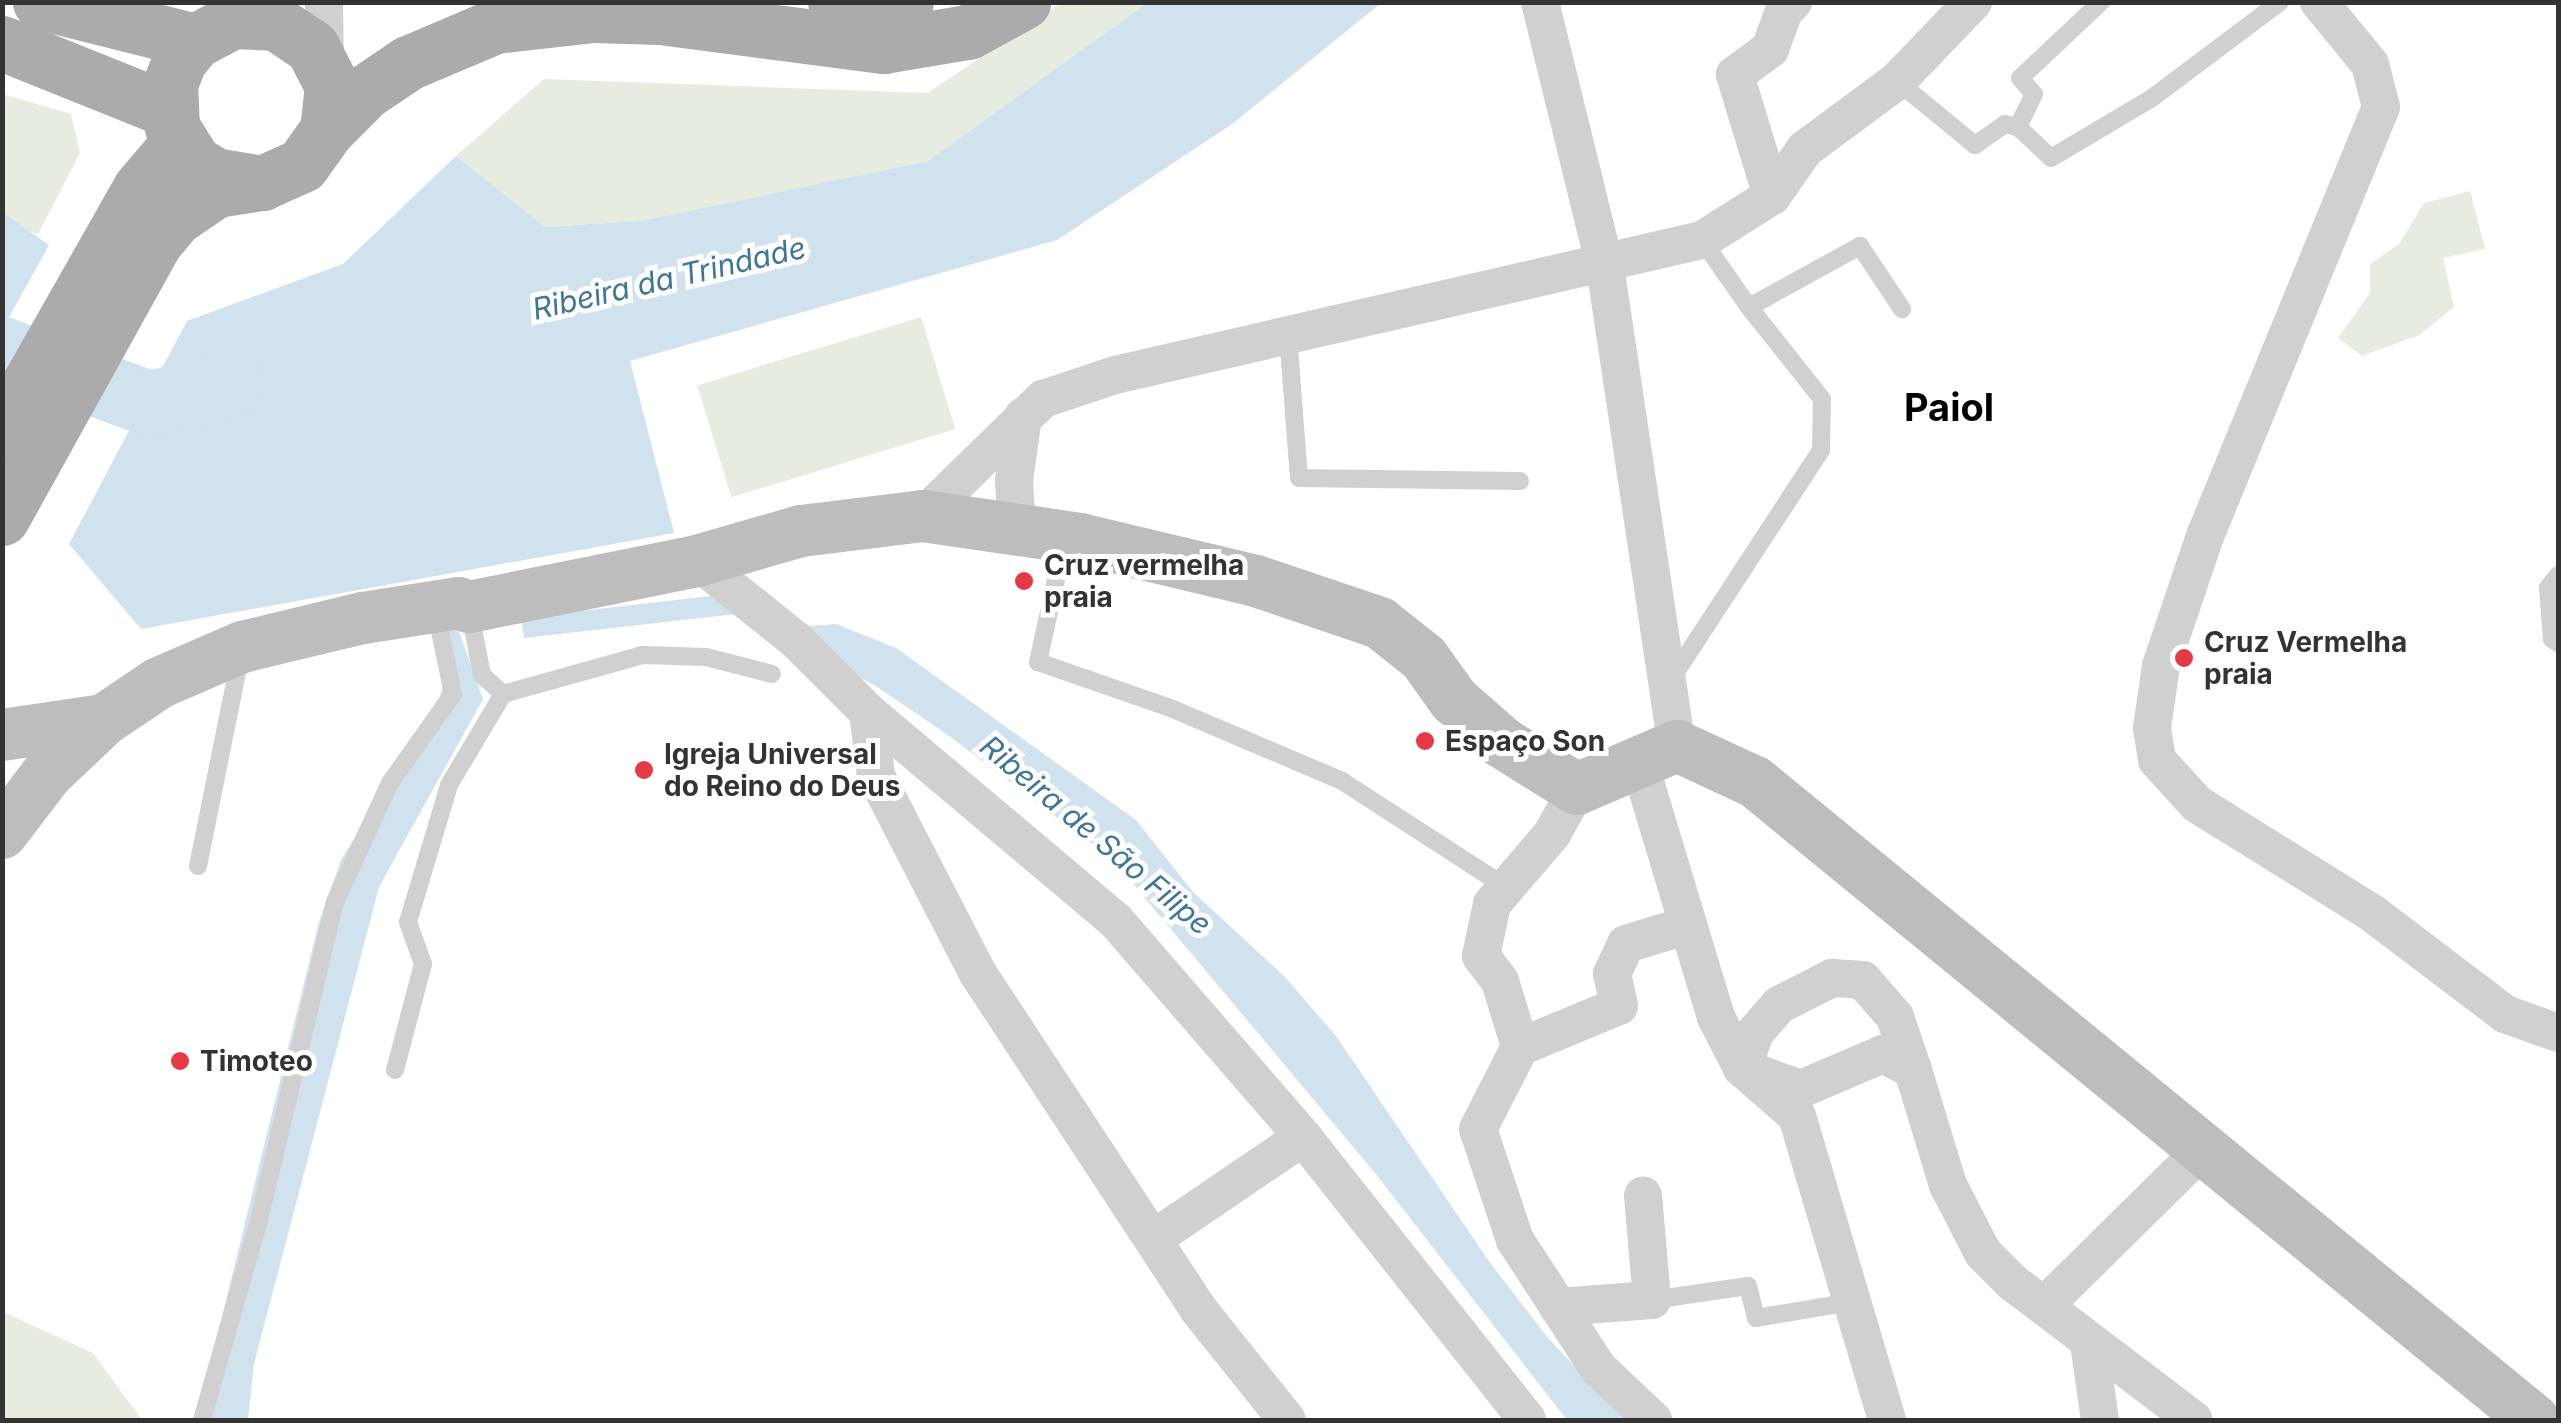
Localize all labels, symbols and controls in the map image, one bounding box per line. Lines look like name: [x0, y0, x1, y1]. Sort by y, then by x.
water label: Ribeira da Trindade: [529, 229, 809, 327]
district label: Paiol: [1904, 385, 1994, 431]
place label: Cruz vermelha praia: [1044, 548, 1244, 614]
marker: Cruz vermelha praia: [1013, 570, 1035, 592]
place label: Cruz Vermelha praia: [2204, 625, 2407, 691]
marker: Cruz Vermelha praia: [2173, 647, 2195, 669]
place label: Espaço Son: [1445, 724, 1605, 758]
water label: Ribeira de São Filipe: [973, 728, 1219, 942]
marker: Espaço Son: [1414, 730, 1436, 752]
place label: Igreja Universal do Reino do Deus: [664, 737, 900, 803]
marker: Igreja Universal do Reino do Deus: [633, 759, 655, 781]
place label: Timoteo: [200, 1044, 313, 1078]
marker: Timoteo: [169, 1050, 191, 1072]

